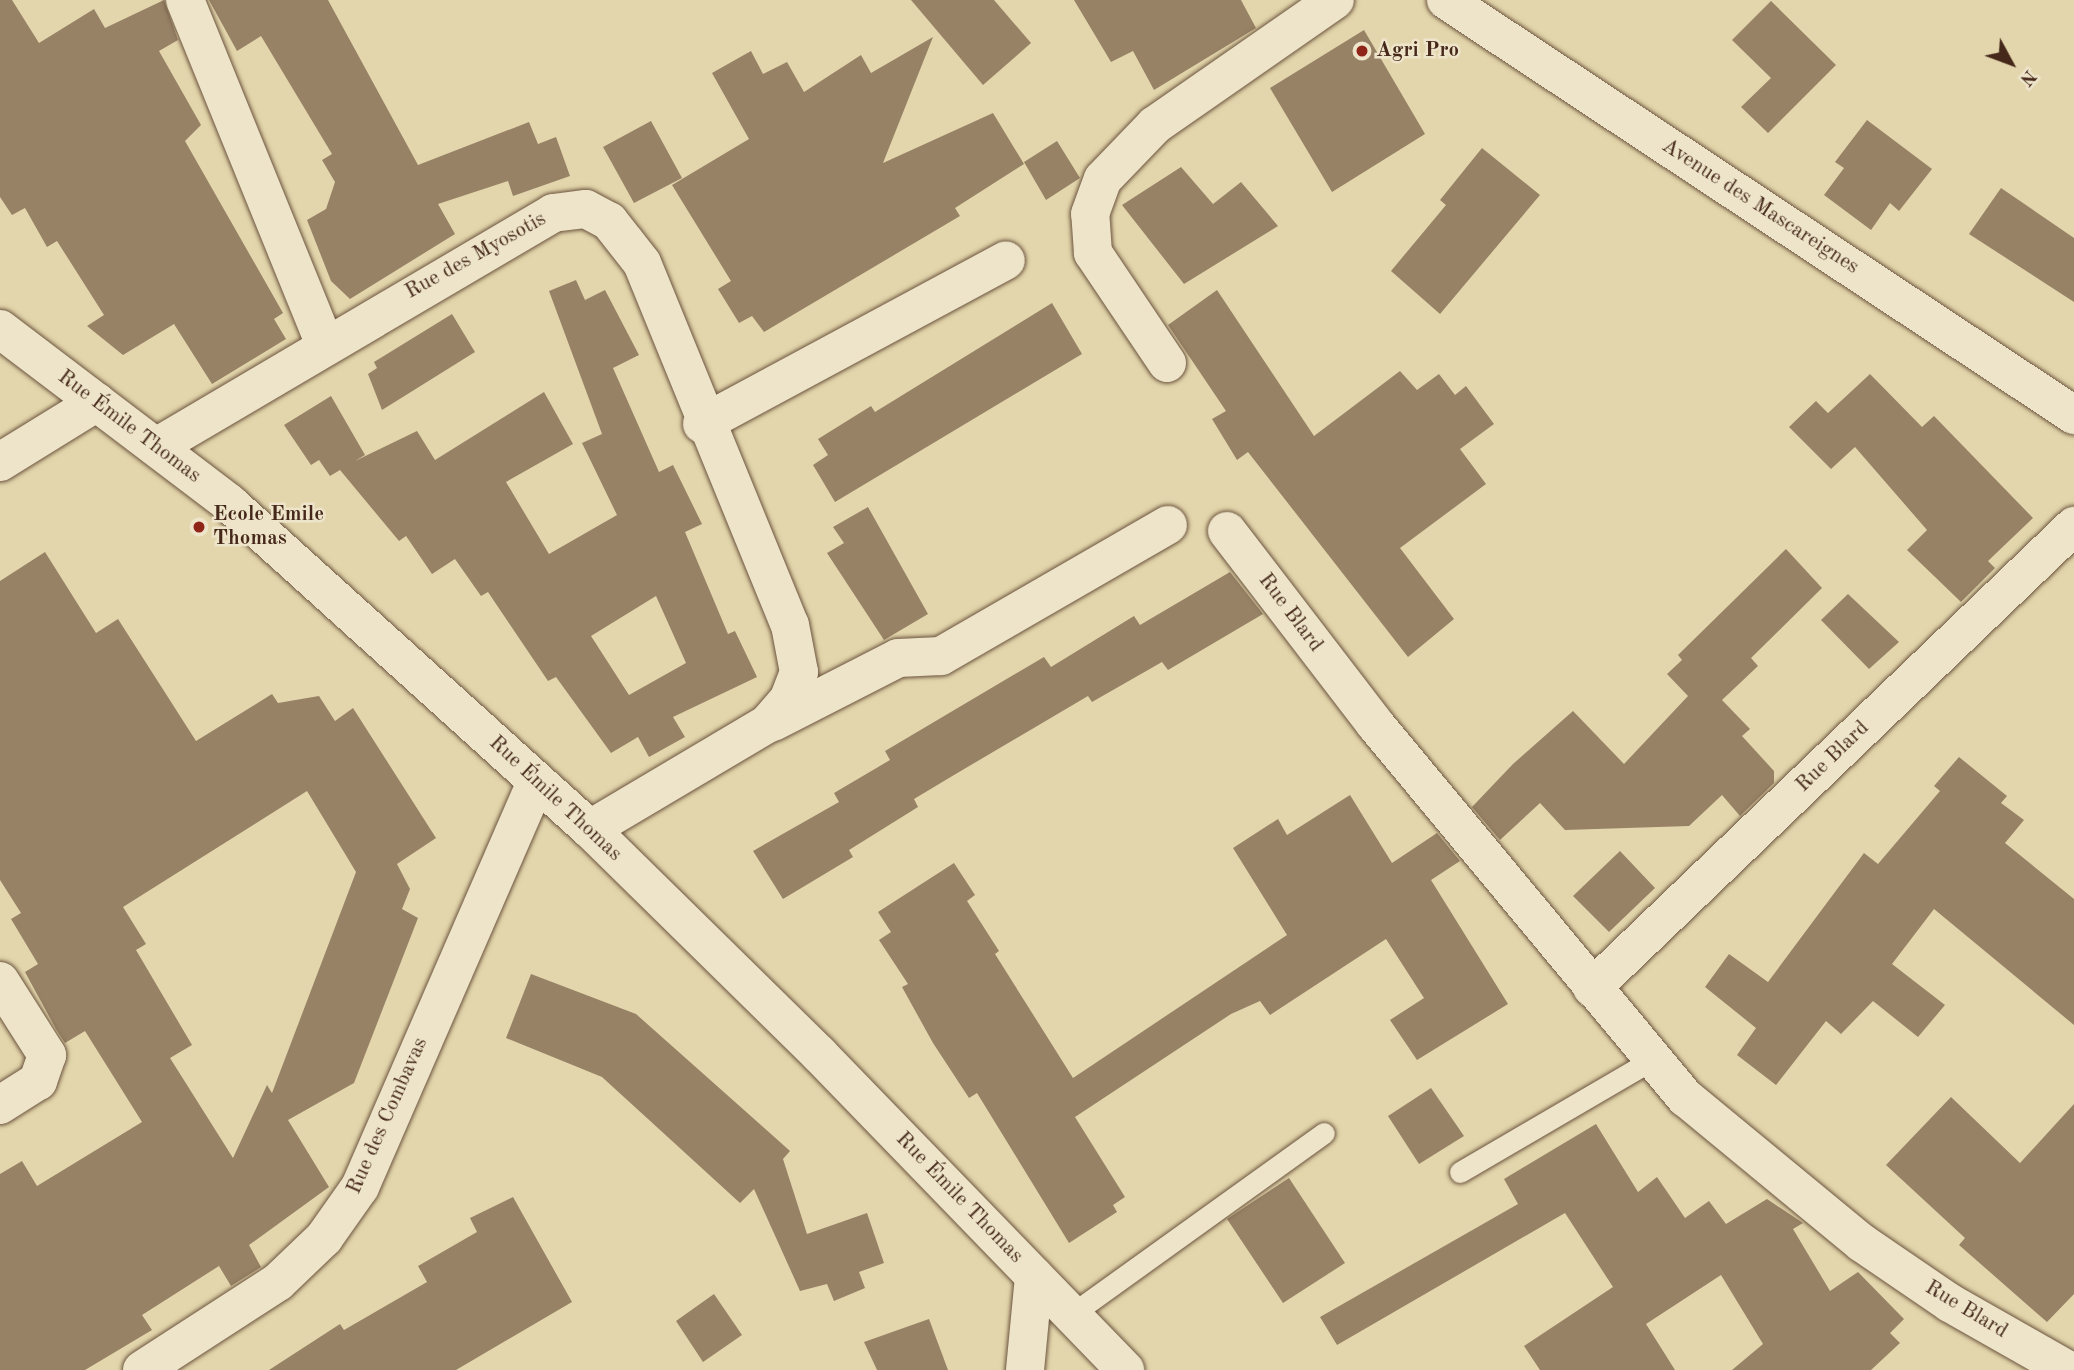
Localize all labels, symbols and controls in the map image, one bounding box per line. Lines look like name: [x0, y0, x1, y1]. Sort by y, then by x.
north arrow: [1976, 28, 2046, 98]
place label: Agri Pro: [1376, 38, 1459, 64]
marker: Agri Pro: [1354, 43, 1370, 59]
text: N: [2015, 65, 2039, 89]
street label: Avenue des Mascareignes: [1657, 134, 1863, 280]
street label: Rue des Myosotis: [401, 207, 551, 305]
street label: Rue Émile Thomas: [52, 365, 206, 489]
place label: Ecole Emile Thomas: [213, 502, 324, 552]
marker: Ecole Emile Thomas: [191, 519, 207, 535]
street label: Rue Blard: [1252, 569, 1328, 657]
street label: Rue Blard: [1791, 716, 1875, 798]
street label: Rue Émile Thomas: [483, 731, 627, 867]
street label: Rue des Combavas: [342, 1034, 434, 1198]
street label: Rue Émile Thomas: [890, 1127, 1028, 1269]
street label: Rue Blard: [1920, 1276, 2012, 1344]

